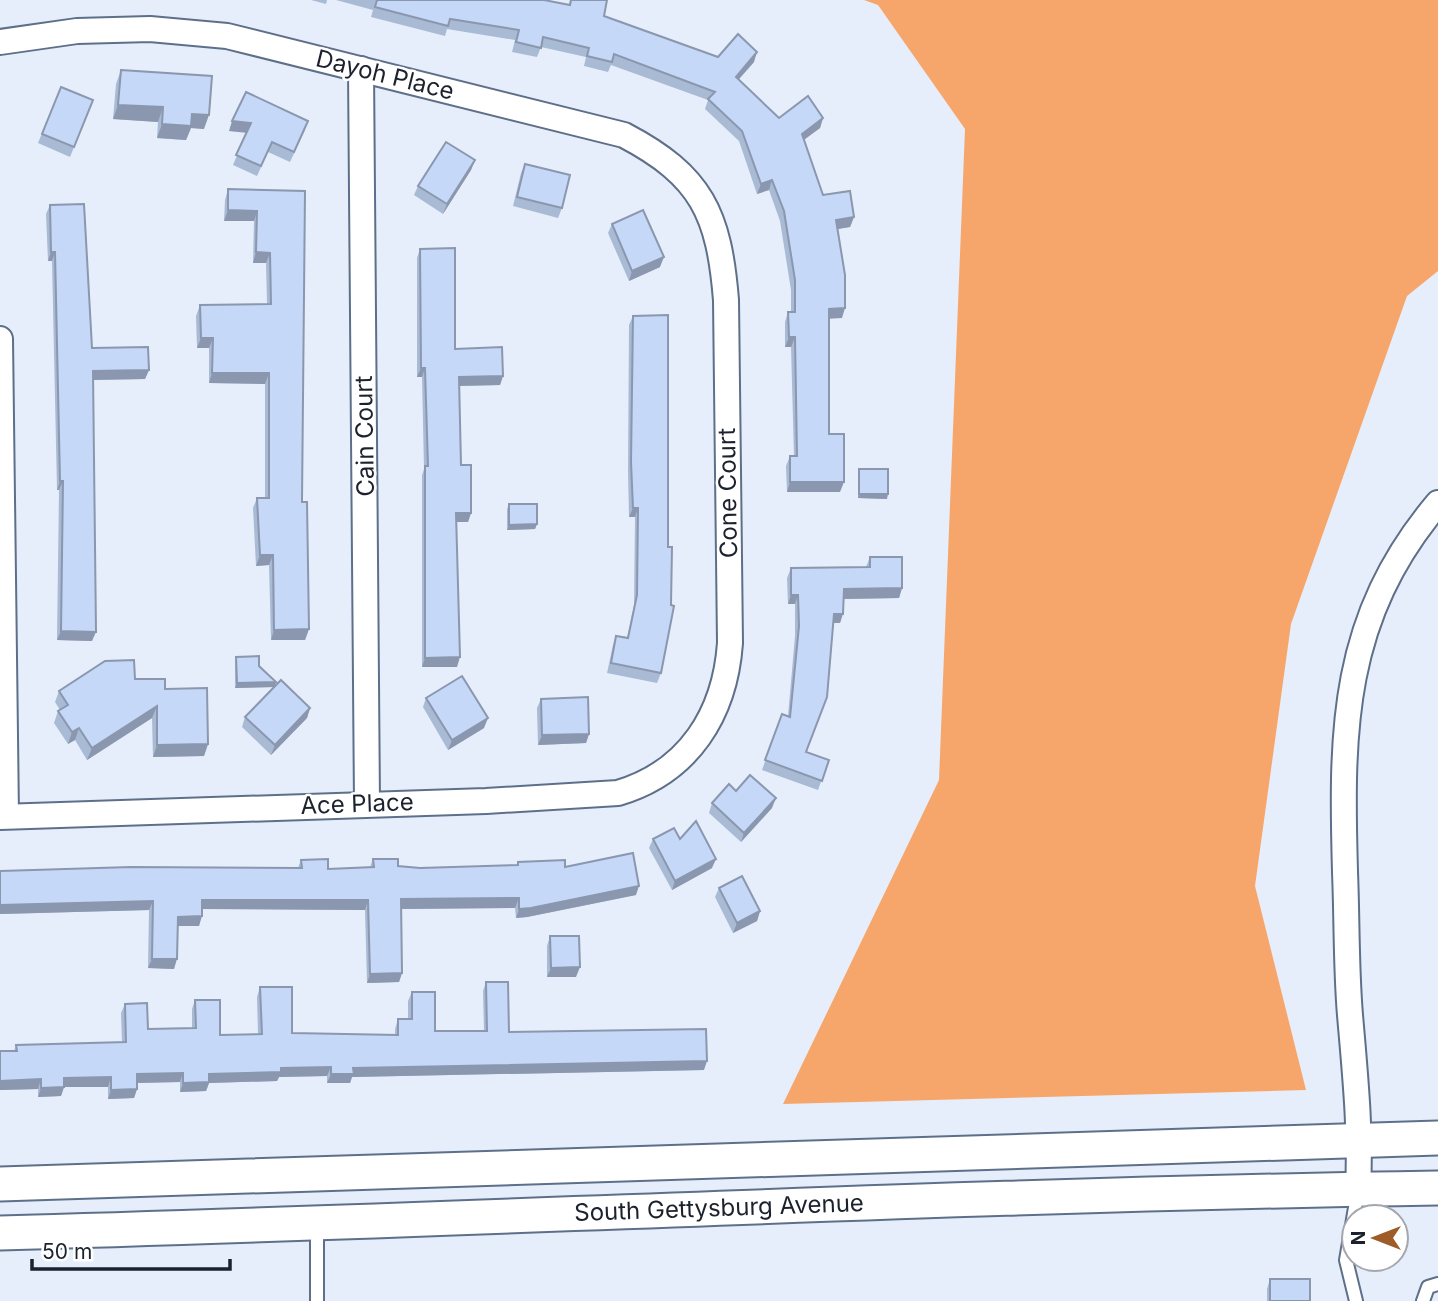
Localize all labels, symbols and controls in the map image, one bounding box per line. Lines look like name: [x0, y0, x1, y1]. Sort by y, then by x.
street label: Dayoh Place: [313, 43, 457, 106]
street label: Cain Court: [349, 375, 380, 497]
street label: Cone Court: [712, 428, 743, 558]
street label: Ace Place: [300, 787, 414, 820]
street label: South Gettysburg Avenue: [574, 1188, 864, 1227]
north arrow: [1340, 1203, 1410, 1273]
scale bar: [32, 1228, 229, 1272]
text: N: [1347, 1231, 1370, 1245]
text: 50 m: [42, 1239, 92, 1264]

